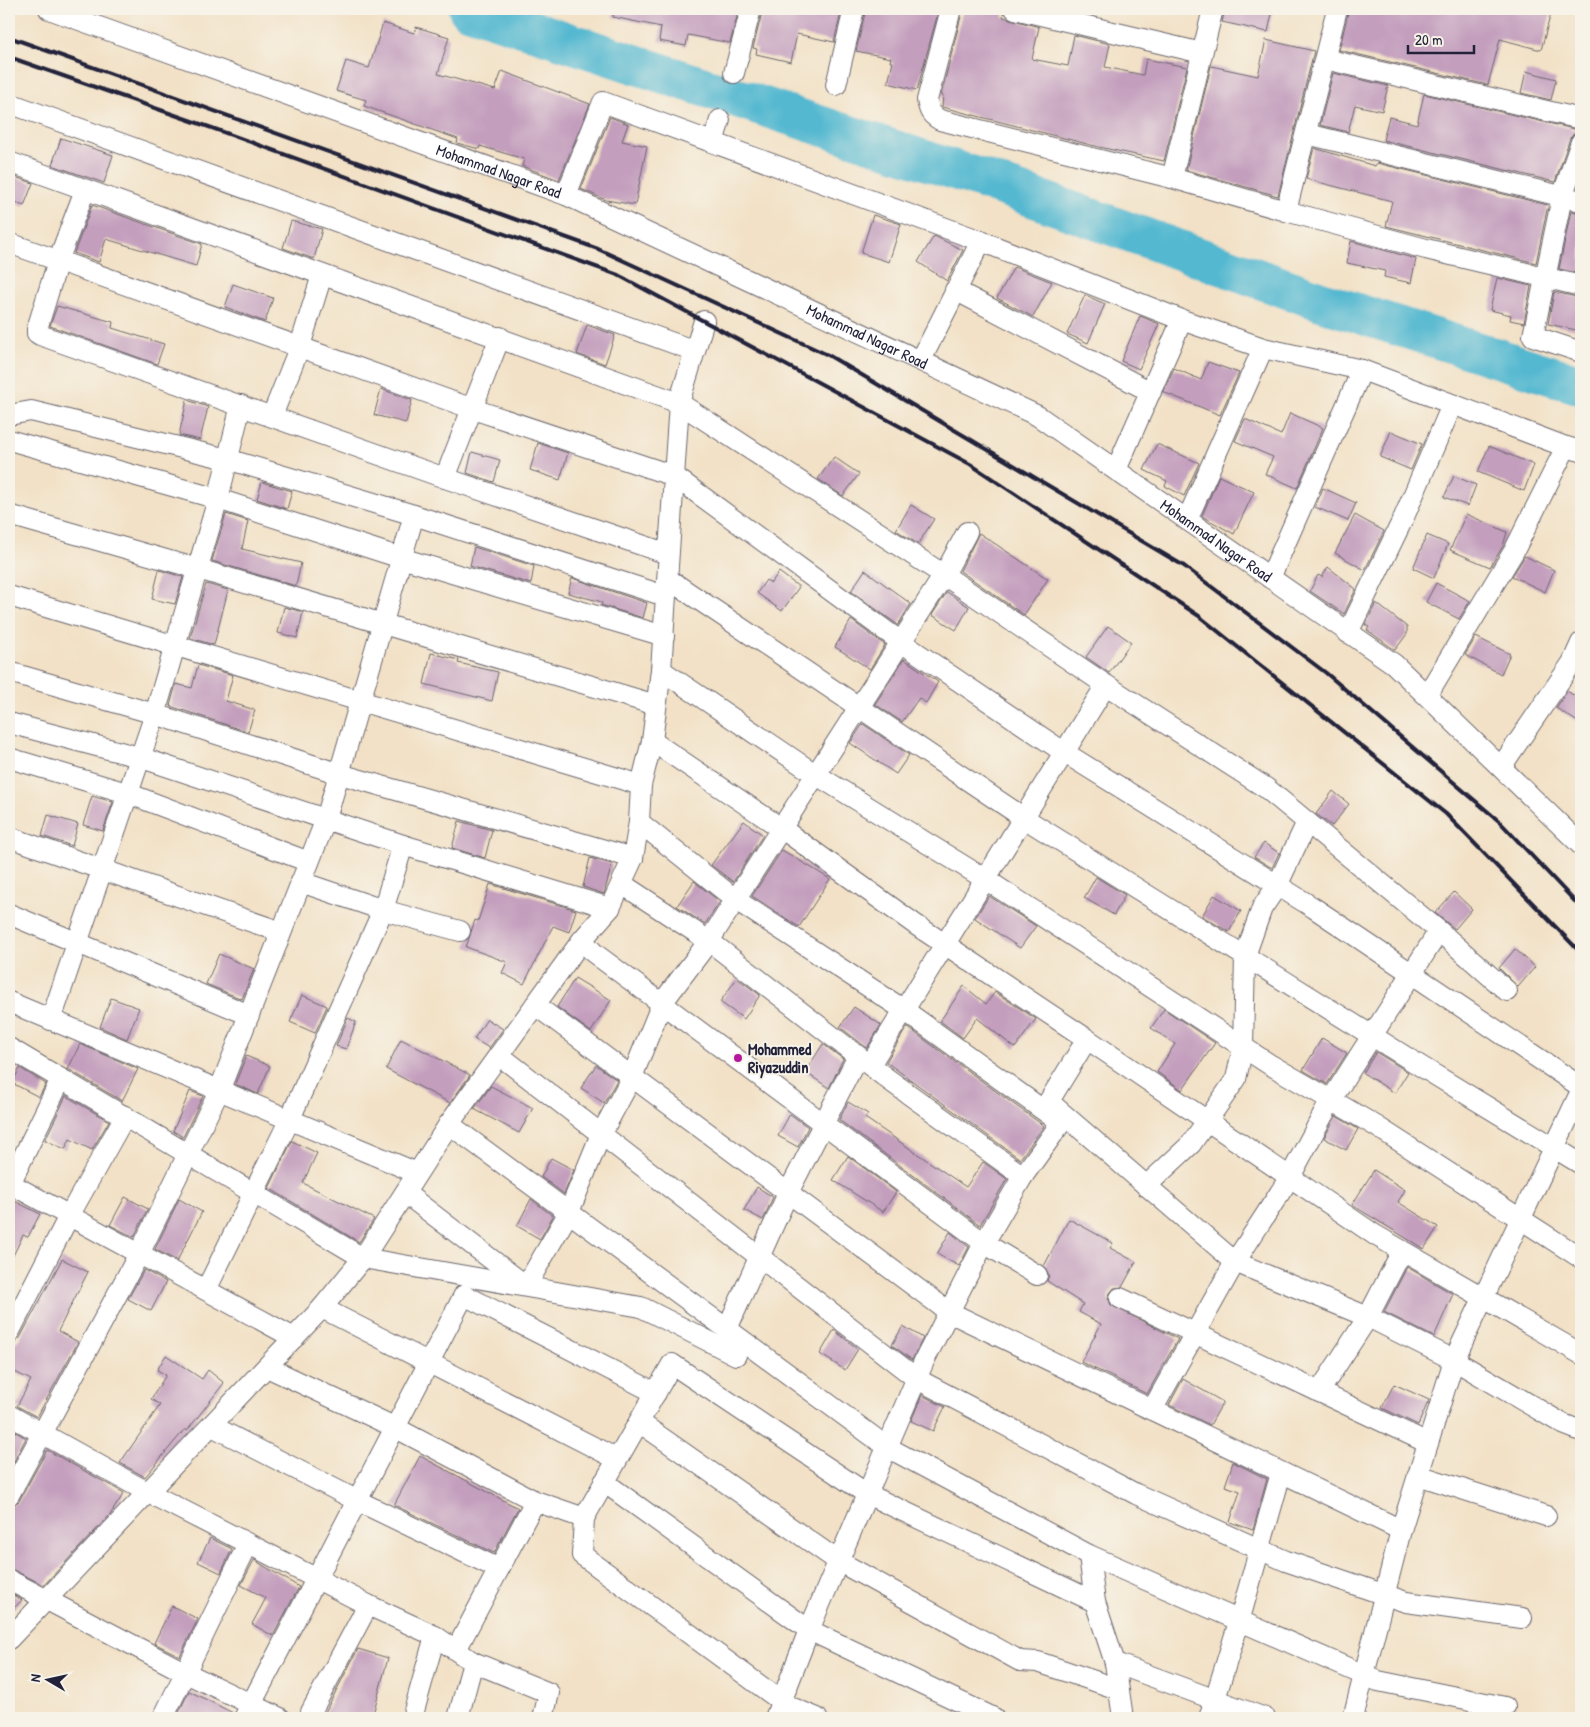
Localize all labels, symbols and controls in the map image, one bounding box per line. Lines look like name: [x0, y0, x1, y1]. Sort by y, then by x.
scale bar: [1408, 22, 1474, 54]
text: 20 m: [1415, 29, 1442, 50]
street label: Mohammad Nagar Road: [433, 138, 564, 203]
street label: Mohammad Nagar Road: [803, 298, 931, 374]
street label: Mohammad Nagar Road: [1156, 494, 1277, 587]
place label: Mohammed Riyazuddin: [748, 1038, 812, 1079]
marker: Mohammed Riyazuddin: [732, 1052, 744, 1064]
north arrow: [22, 1654, 72, 1704]
text: N: [25, 1672, 45, 1683]

